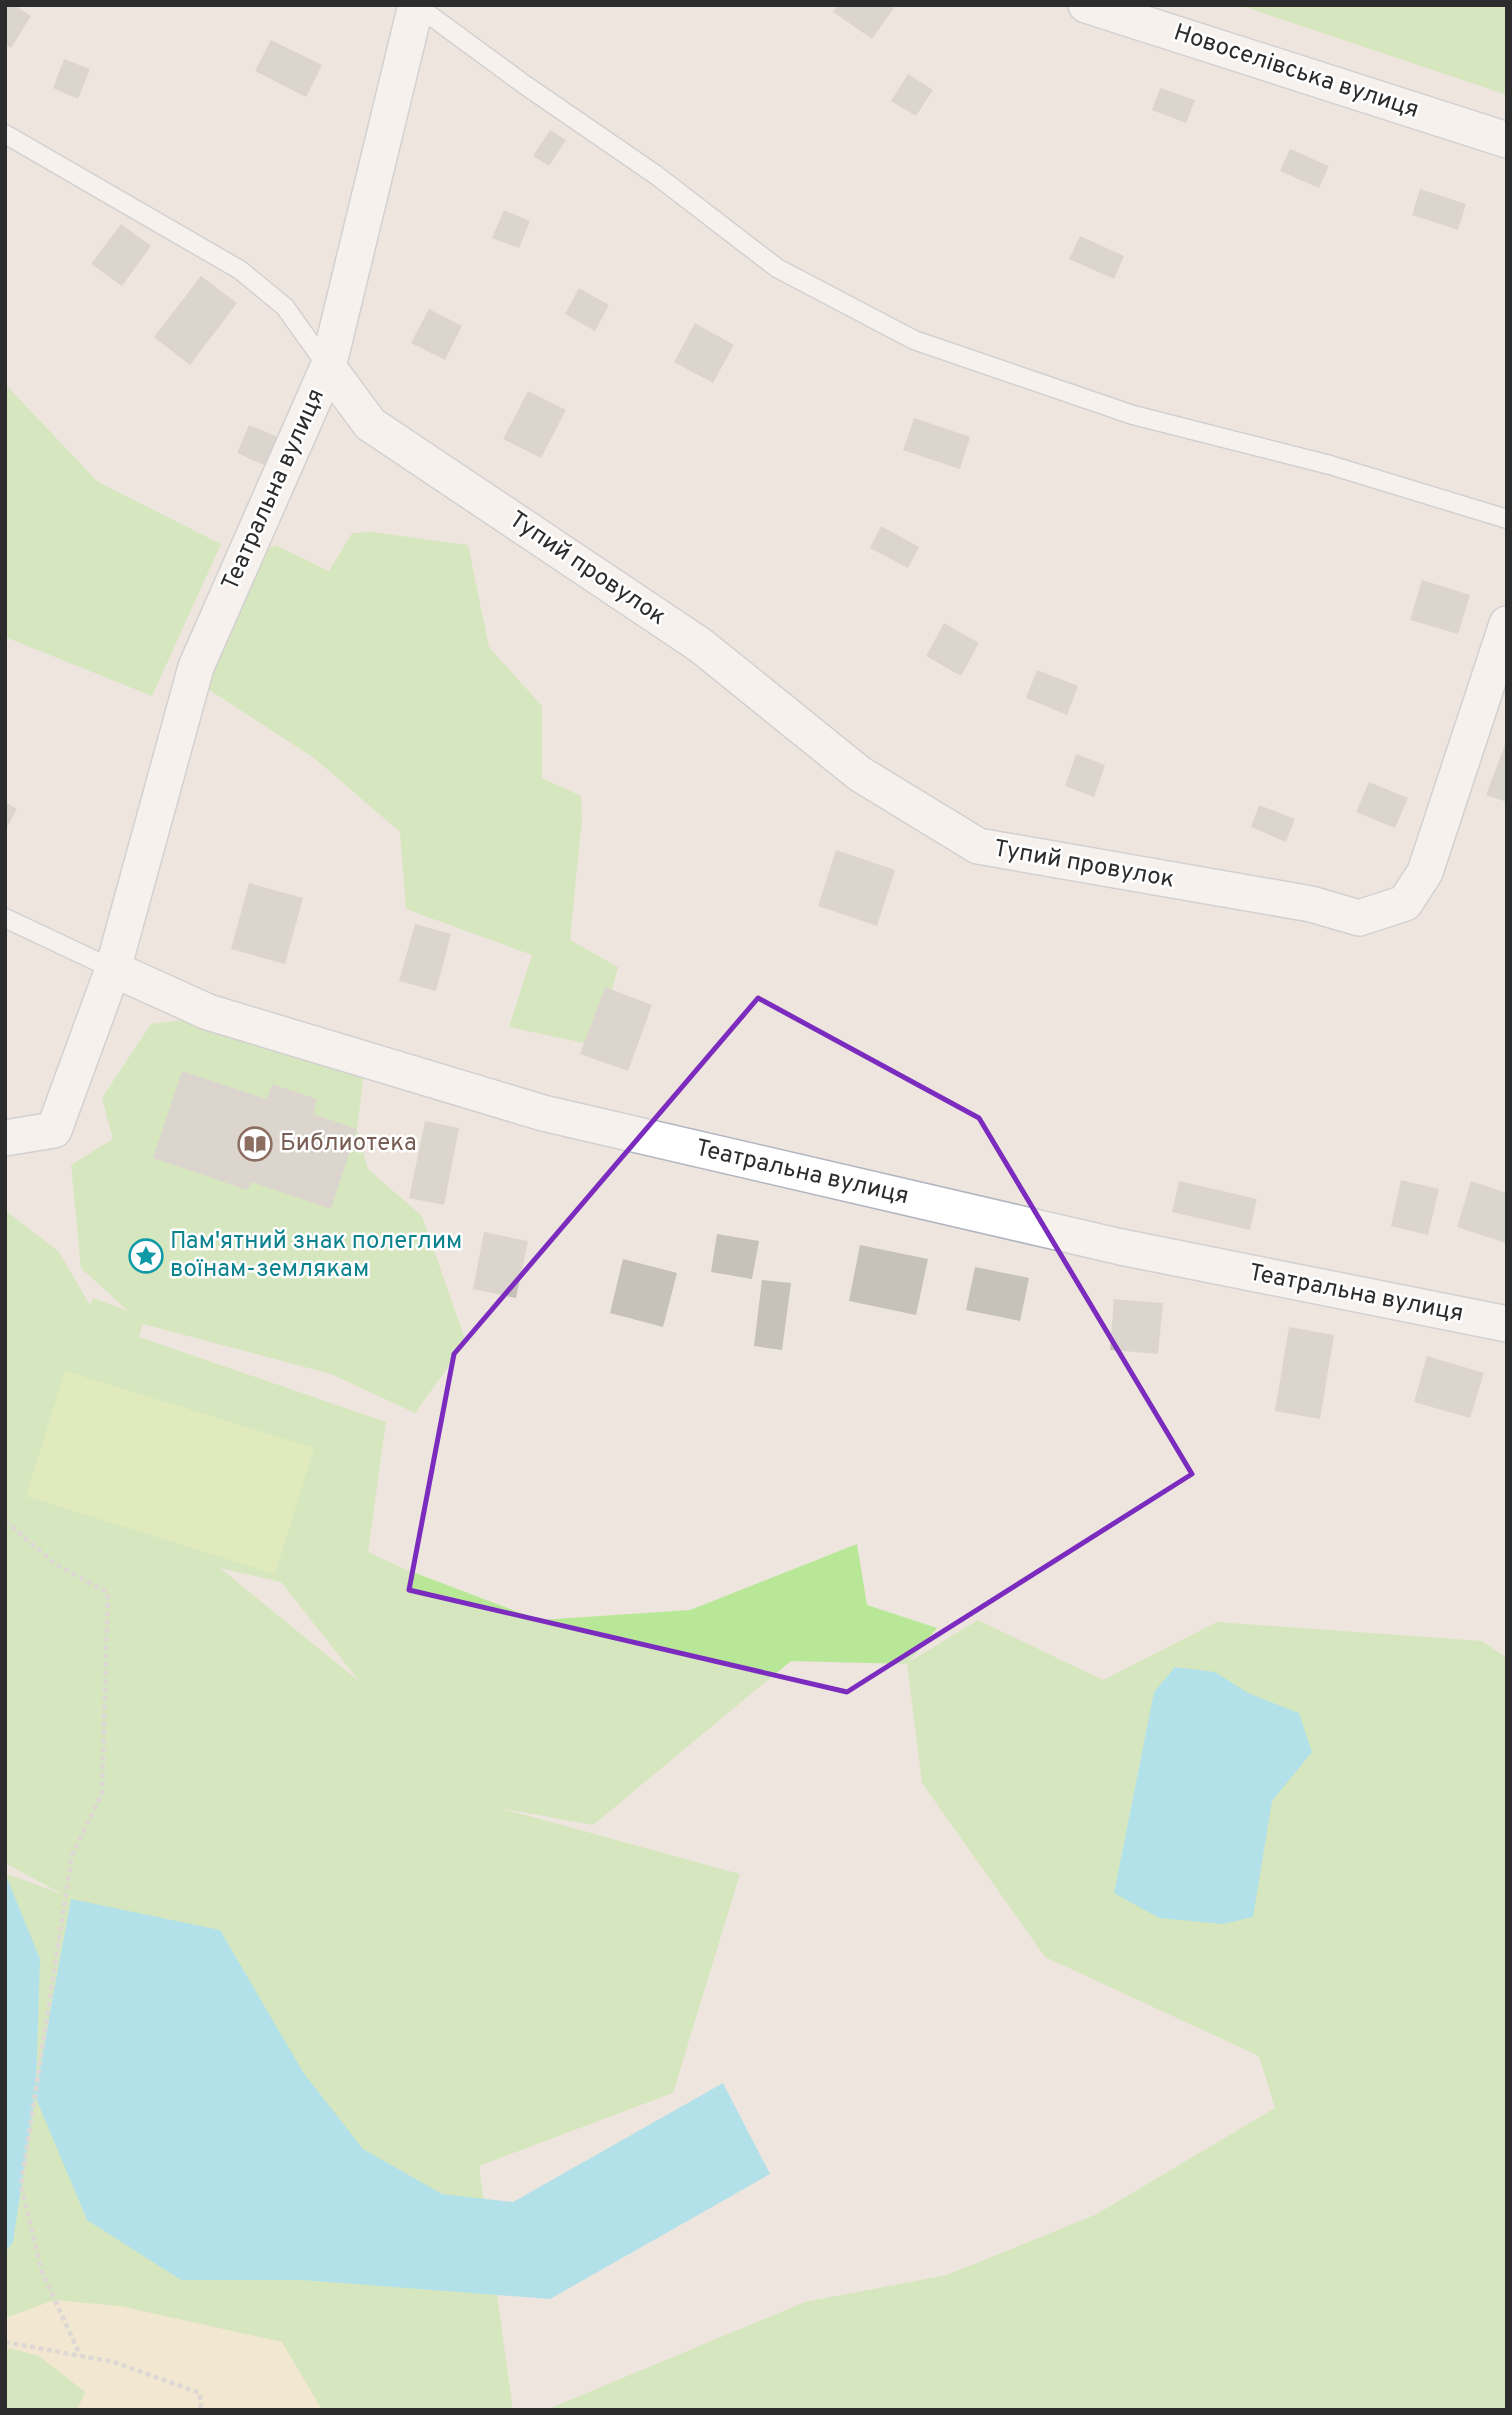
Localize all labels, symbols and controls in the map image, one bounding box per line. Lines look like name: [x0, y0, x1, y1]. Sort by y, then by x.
street label: Новоселівська вулиця: [1170, 18, 1422, 126]
street label: Театральна вулиця: [216, 384, 332, 596]
street label: Тупий провулок: [503, 505, 671, 633]
street label: Тупий провулок: [991, 834, 1177, 896]
library icon: Библиотека: [236, 1125, 274, 1163]
place label: Библиотека: [280, 1129, 417, 1159]
street label: Театральна вулиця: [692, 1134, 912, 1212]
place label: Пам'ятний знак полеглим воїнам-землякам: [170, 1227, 462, 1285]
place icon: Пам'ятний знак полеглим воїнам-землякам: [127, 1237, 165, 1275]
street label: Театральна вулиця: [1246, 1258, 1466, 1330]

